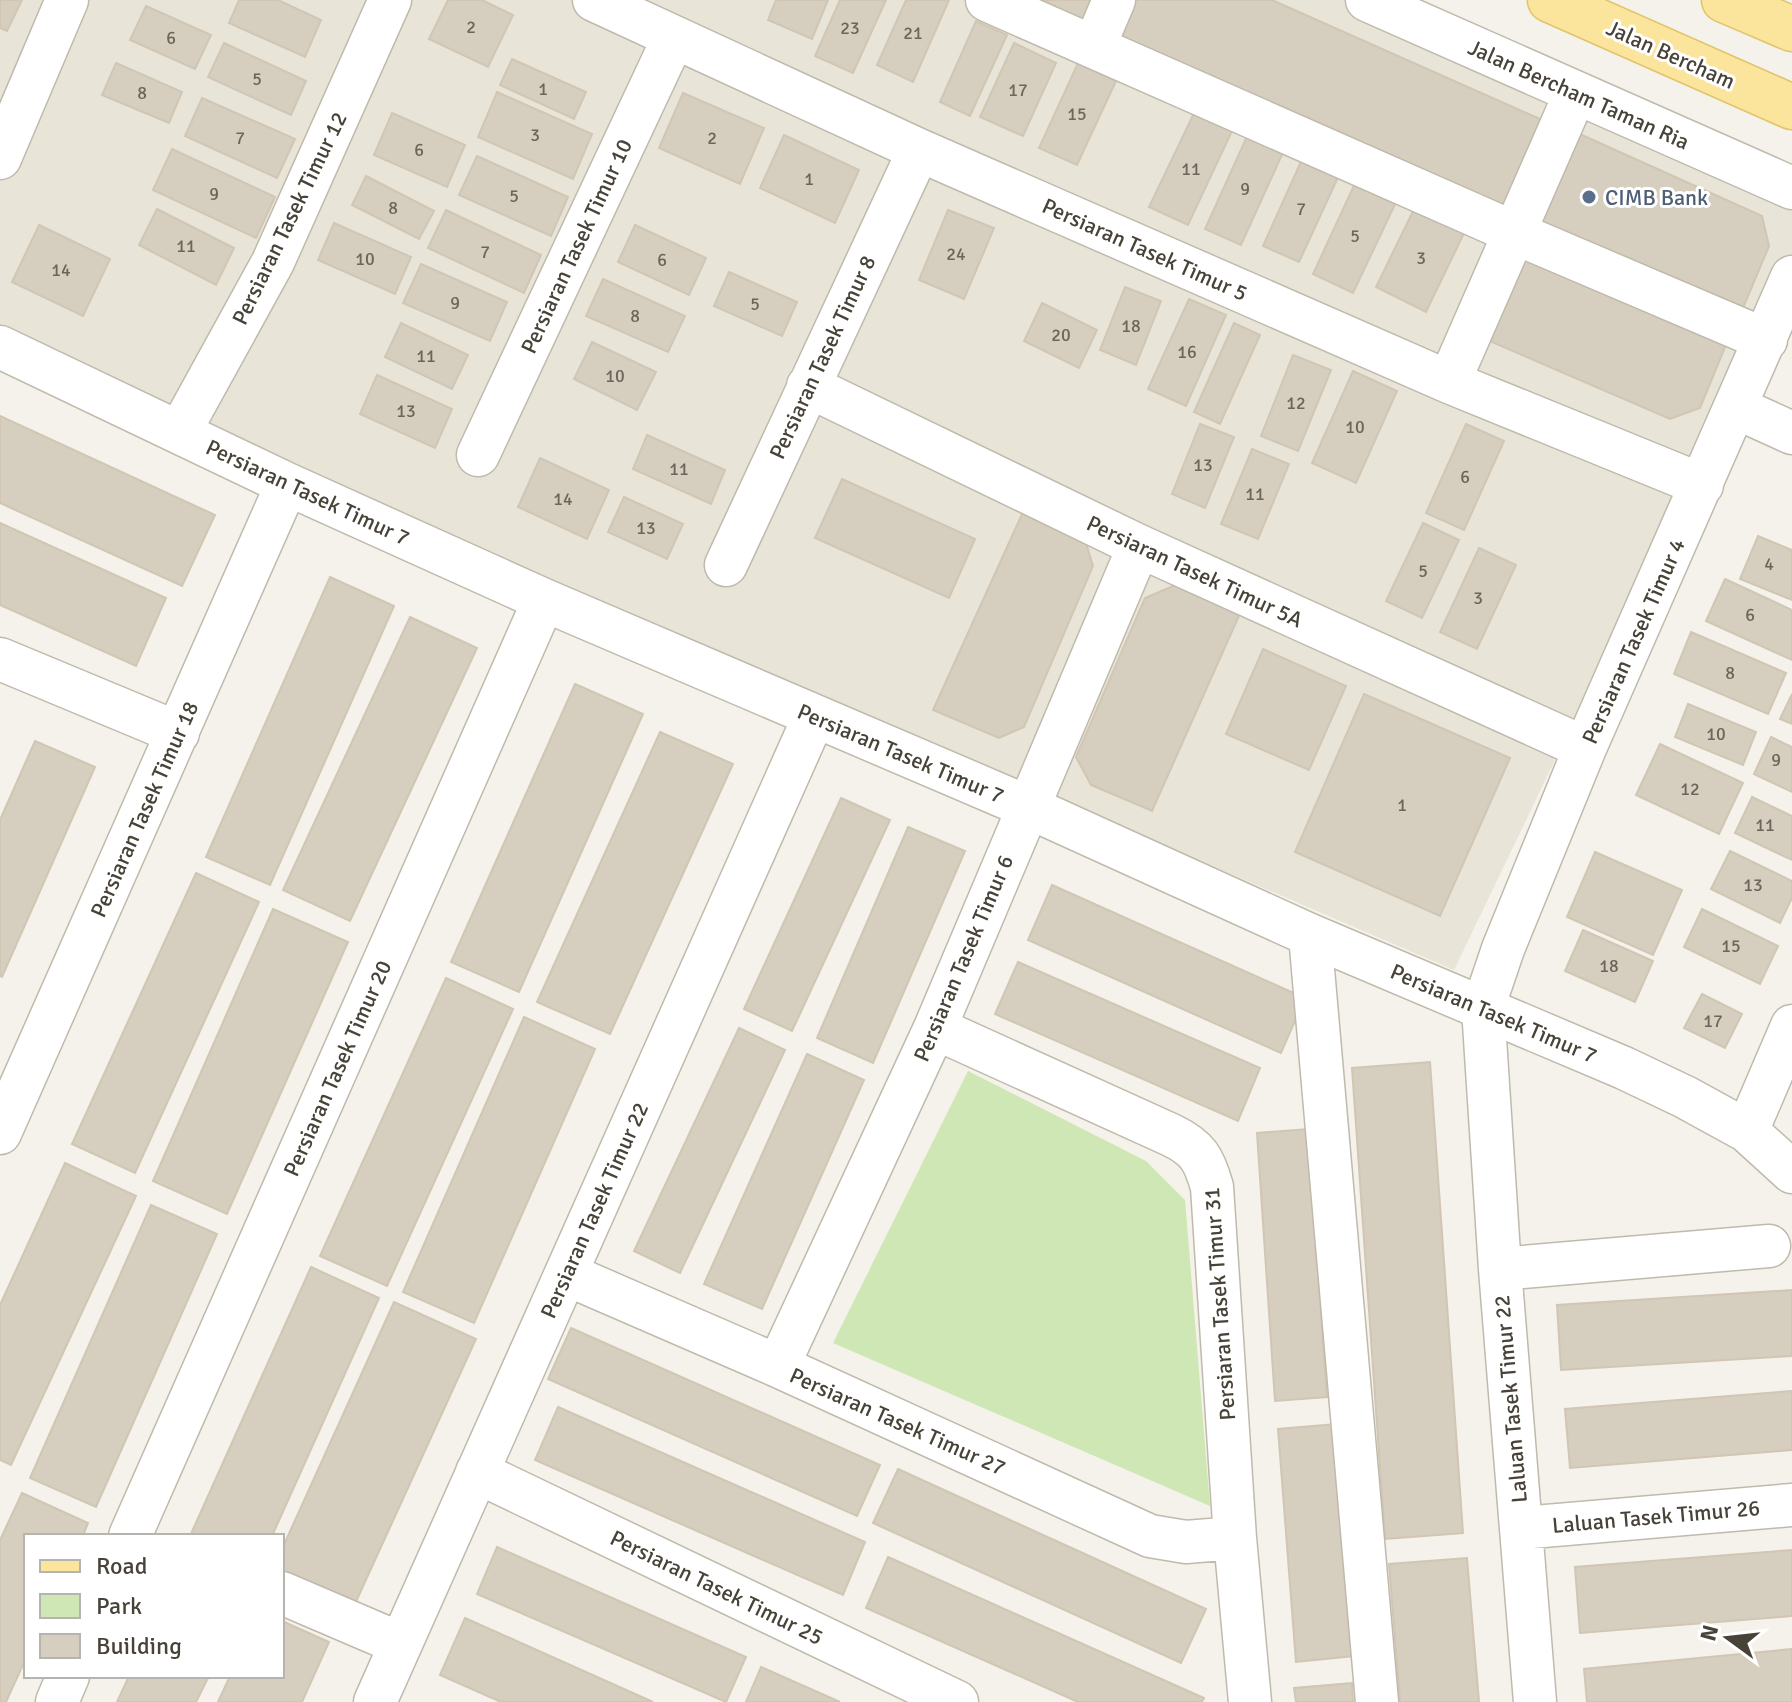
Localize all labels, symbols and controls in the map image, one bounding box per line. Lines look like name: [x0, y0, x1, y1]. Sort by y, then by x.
street label: Jalan Bercham: [1602, 14, 1739, 95]
house number: 2: [466, 16, 476, 38]
house number: 23: [840, 17, 860, 39]
house number: 21: [903, 22, 923, 44]
house number: 6: [166, 27, 176, 49]
street label: Jalan Bercham Taman Ria: [1464, 34, 1693, 155]
house number: 5: [252, 68, 262, 90]
house number: 1: [538, 78, 548, 100]
house number: 17: [1008, 79, 1028, 101]
house number: 8: [137, 82, 147, 104]
house number: 15: [1067, 103, 1087, 125]
street label: Persiaran Tasek Timur 12: [226, 107, 353, 329]
house number: 3: [530, 124, 540, 146]
house number: 7: [235, 127, 245, 149]
house number: 2: [707, 127, 717, 149]
street label: Persiaran Tasek Timur 10: [515, 135, 638, 358]
house number: 6: [414, 139, 424, 161]
house number: 11: [1181, 158, 1201, 180]
house number: 1: [804, 168, 814, 190]
house number: 9: [1240, 178, 1250, 200]
house number: 9: [209, 183, 219, 205]
place label: CIMB Bank: [1605, 184, 1708, 211]
house number: 5: [509, 185, 519, 207]
marker: CIMB Bank: [1580, 188, 1598, 206]
street label: Persiaran Tasek Timur 5: [1038, 192, 1252, 307]
house number: 8: [388, 197, 398, 219]
house number: 7: [1296, 198, 1306, 220]
house number: 5: [1350, 225, 1360, 247]
house number: 11: [176, 235, 196, 257]
house number: 7: [480, 241, 490, 263]
house number: 24: [946, 243, 966, 265]
house number: 3: [1416, 247, 1426, 269]
house number: 10: [355, 248, 375, 270]
house number: 6: [657, 249, 667, 271]
street label: Persiaran Tasek Timur 8: [763, 251, 882, 463]
house number: 14: [51, 259, 71, 281]
house number: 9: [450, 292, 460, 314]
house number: 5: [750, 293, 760, 315]
house number: 8: [630, 305, 640, 327]
house number: 18: [1121, 315, 1141, 337]
house number: 20: [1051, 324, 1071, 346]
house number: 16: [1177, 341, 1197, 363]
house number: 11: [416, 345, 436, 367]
house number: 10: [605, 365, 625, 387]
house number: 12: [1286, 392, 1306, 414]
house number: 13: [396, 400, 416, 422]
house number: 10: [1345, 416, 1365, 438]
street label: Persiaran Tasek Timur 7: [202, 433, 414, 552]
house number: 13: [1193, 454, 1213, 476]
house number: 11: [669, 458, 689, 480]
house number: 6: [1460, 466, 1470, 488]
house number: 11: [1245, 483, 1265, 505]
house number: 14: [553, 488, 573, 510]
street label: Persiaran Tasek Timur 5A: [1083, 510, 1308, 634]
house number: 13: [636, 517, 656, 539]
street label: Persiaran Tasek Timur 4: [1576, 534, 1691, 748]
house number: 4: [1764, 553, 1774, 575]
house number: 5: [1418, 560, 1428, 582]
house number: 3: [1473, 587, 1483, 609]
house number: 6: [1745, 604, 1755, 626]
house number: 8: [1725, 662, 1735, 684]
street label: Persiaran Tasek Timur 18: [85, 697, 204, 921]
street label: Persiaran Tasek Timur 7: [793, 698, 1008, 809]
house number: 10: [1706, 723, 1726, 745]
house number: 9: [1771, 749, 1781, 771]
house number: 12: [1680, 778, 1700, 800]
house number: 1: [1397, 794, 1407, 816]
house number: 11: [1755, 814, 1775, 836]
street label: Persiaran Tasek Timur 6: [908, 851, 1019, 1066]
house number: 13: [1743, 874, 1763, 896]
house number: 15: [1721, 935, 1741, 957]
house number: 18: [1599, 955, 1619, 977]
street label: Persiaran Tasek Timur 20: [278, 956, 397, 1180]
street label: Persiaran Tasek Timur 7: [1386, 958, 1601, 1069]
house number: 17: [1703, 1010, 1723, 1032]
street label: Persiaran Tasek Timur 22: [535, 1098, 654, 1322]
street label: Persiaran Tasek Timur 31: [1198, 1186, 1241, 1421]
street label: Laluan Tasek Timur 22: [1488, 1294, 1533, 1504]
street label: Persiaran Tasek Timur 27: [786, 1362, 1010, 1481]
street label: Laluan Tasek Timur 26: [1551, 1494, 1761, 1539]
street label: Persiaran Tasek Timur 25: [606, 1524, 828, 1651]
legend: [24, 1534, 284, 1678]
text: Road: [96, 1551, 147, 1581]
text: Park: [96, 1591, 142, 1621]
north arrow: [1688, 1598, 1768, 1678]
text: N: [1694, 1622, 1724, 1644]
text: Building: [96, 1631, 182, 1661]

